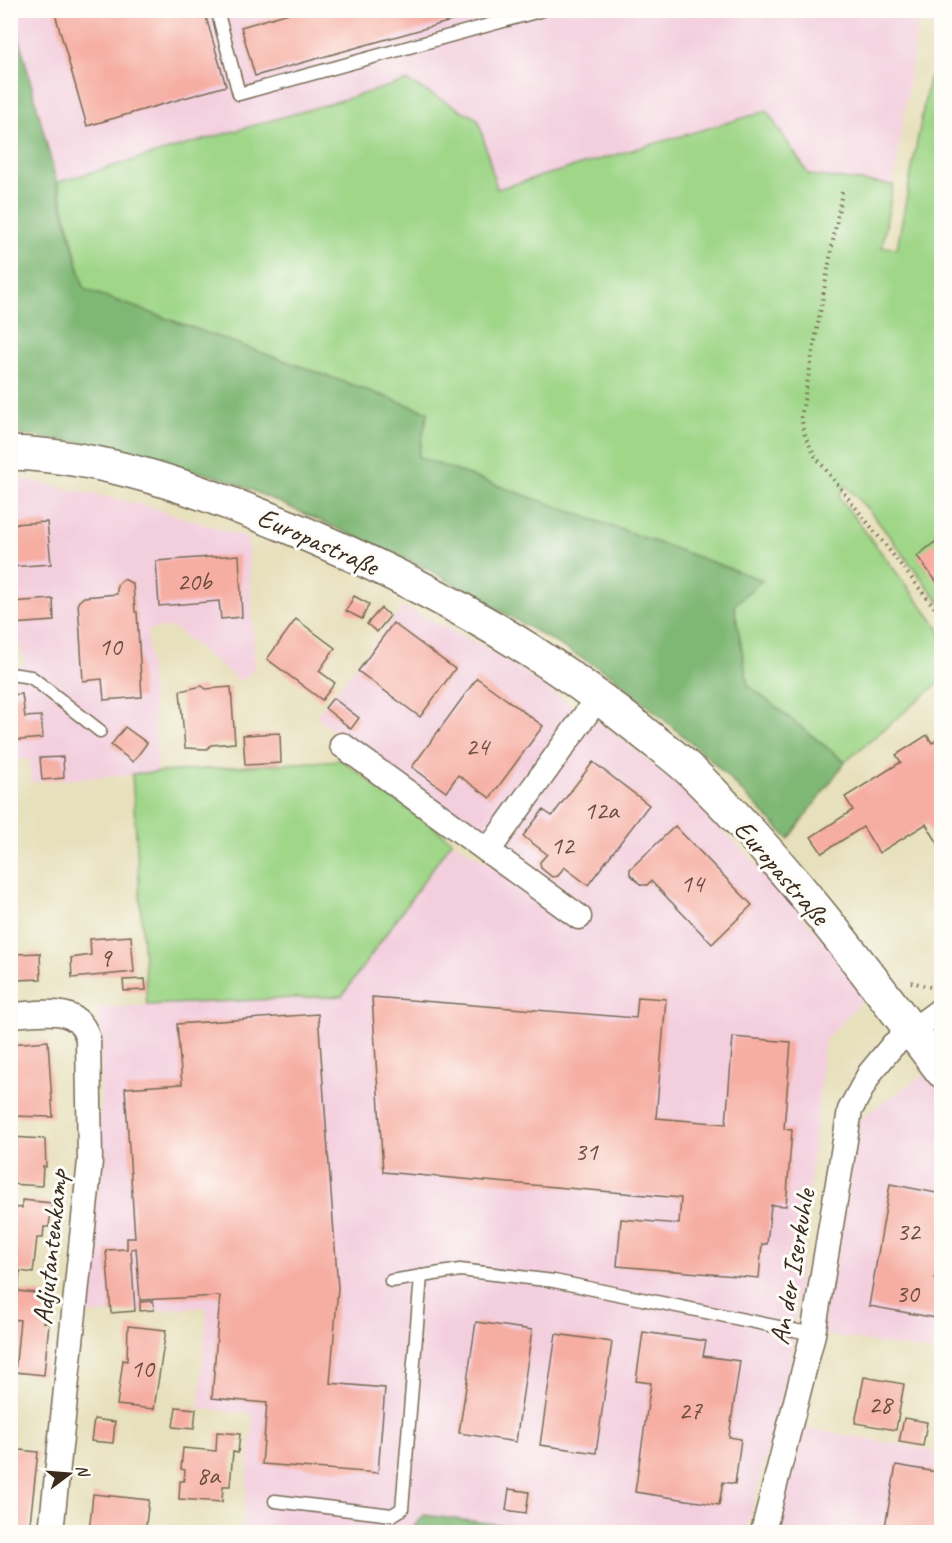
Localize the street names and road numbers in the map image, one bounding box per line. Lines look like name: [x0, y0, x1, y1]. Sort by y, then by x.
street label: Europastraße: [252, 499, 386, 584]
street label: Europastraße: [727, 812, 839, 933]
street label: Adjutantenkamp: [24, 1166, 76, 1326]
street label: An der Iserkuhle: [761, 1185, 823, 1347]

